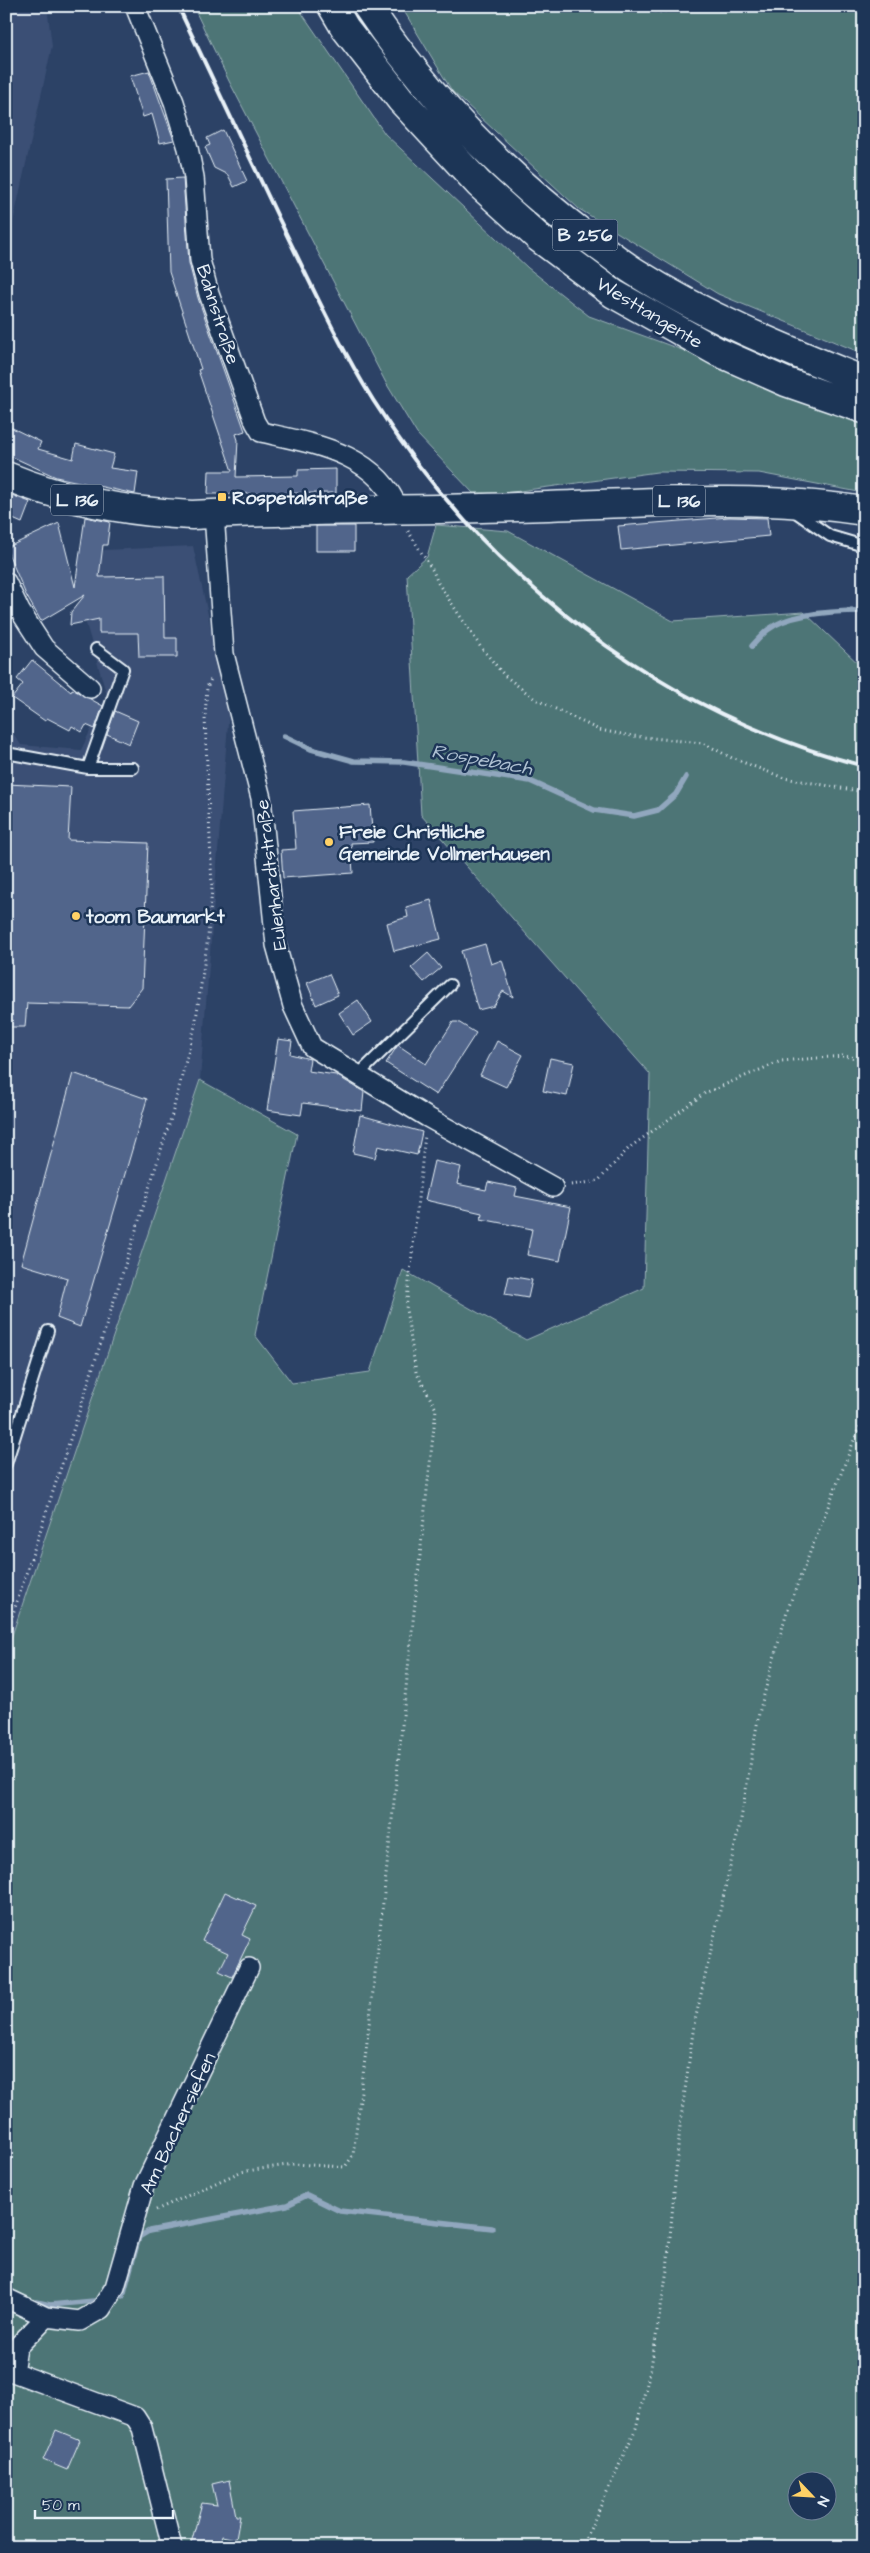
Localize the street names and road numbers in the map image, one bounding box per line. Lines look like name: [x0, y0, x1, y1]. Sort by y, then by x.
road number: B 256: [552, 220, 618, 250]
street label: Bahnstraße: [189, 261, 246, 368]
street label: Westtangente: [590, 271, 708, 357]
road number: L 136: [51, 484, 103, 516]
road number: L 136: [653, 486, 705, 516]
street label: Eulenhardtstraße: [249, 798, 294, 952]
street label: Am Bachersiefen: [134, 2048, 223, 2199]

